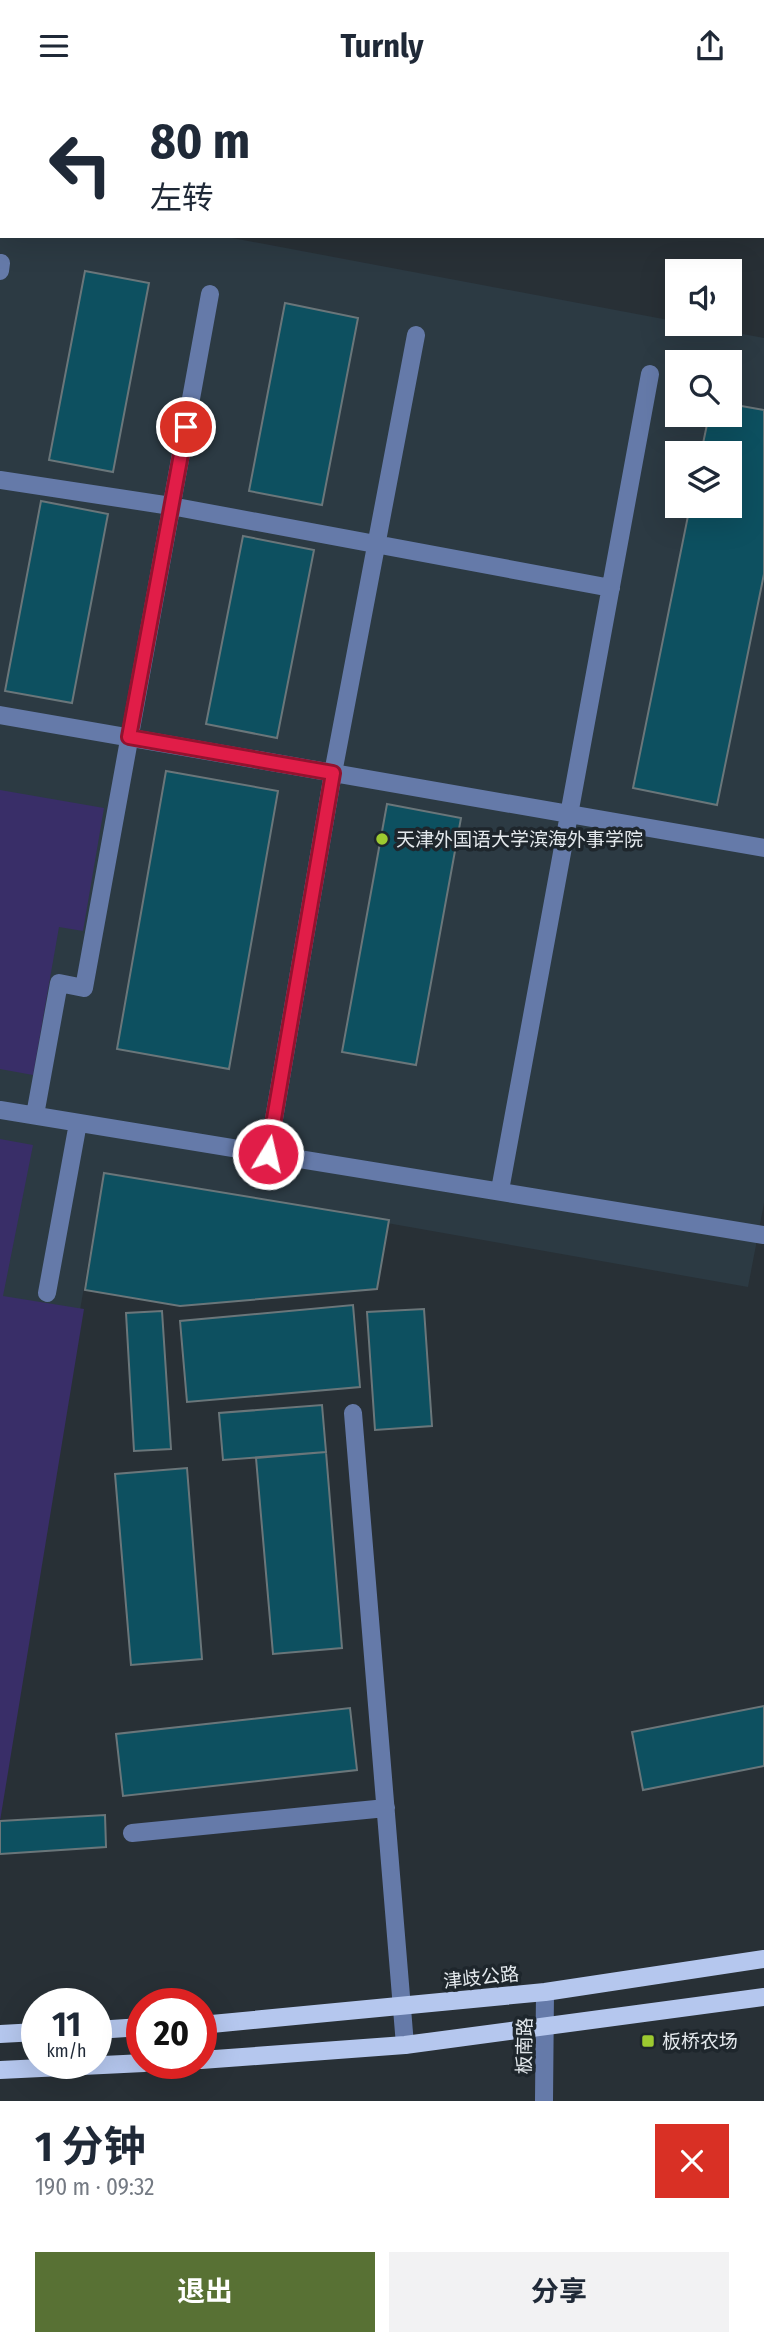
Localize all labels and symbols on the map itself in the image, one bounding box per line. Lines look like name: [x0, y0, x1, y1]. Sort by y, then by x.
pin: [156, 397, 216, 457]
place label: 天津外国语大学滨海外事学院: [396, 828, 643, 851]
marker: 天津外国语大学滨海外事学院: [374, 831, 390, 847]
position arrow: [231, 1117, 305, 1191]
street label: 津歧公路: [442, 1962, 520, 1993]
speed limit sign: 20: [126, 1988, 217, 2079]
street label: 板南路: [513, 2017, 536, 2075]
place label: 板桥农场: [662, 2030, 738, 2053]
marker: 板桥农场: [640, 2033, 656, 2049]

